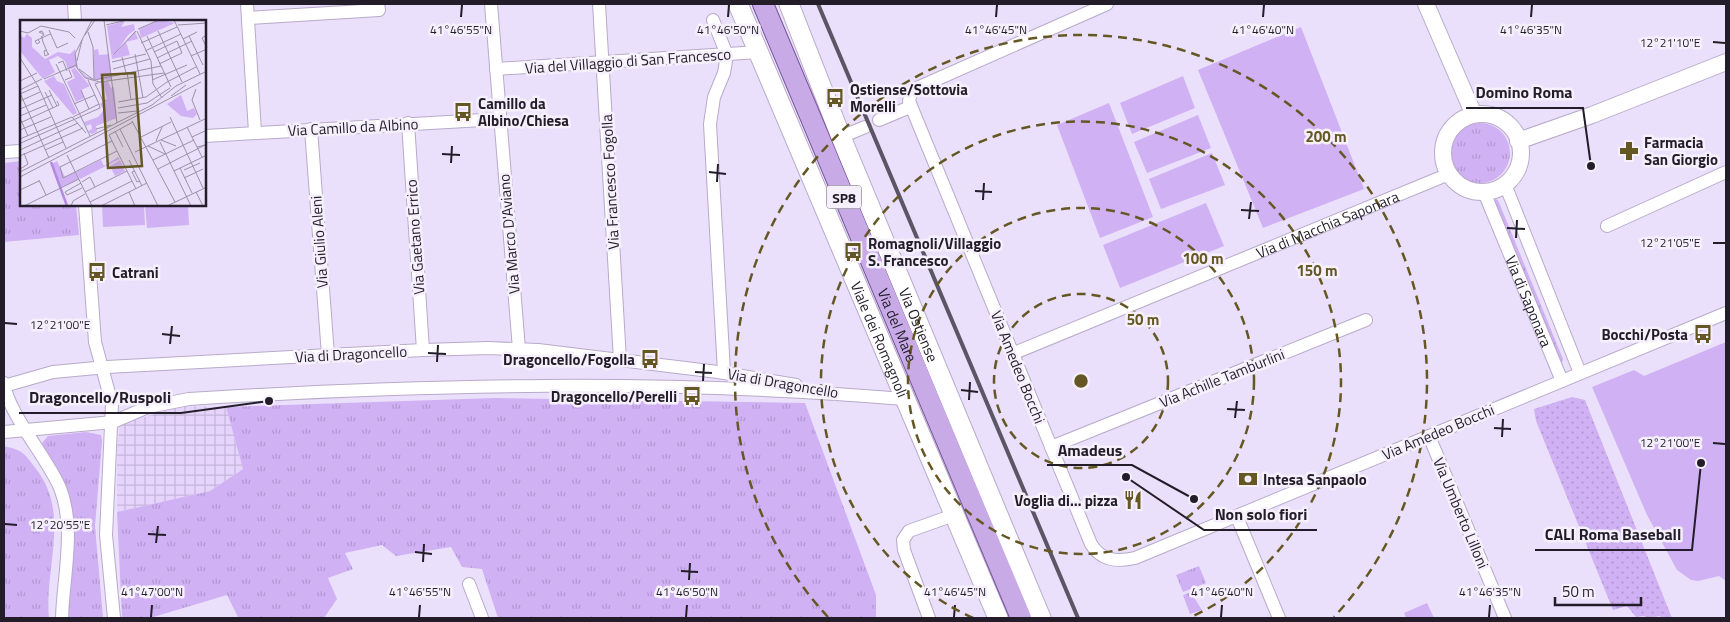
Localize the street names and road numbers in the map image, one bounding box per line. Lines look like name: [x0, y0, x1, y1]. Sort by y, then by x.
street label: Via del Villaggio di San Francesco: [524, 42, 732, 80]
street label: Via Camillo da Albino: [287, 112, 419, 142]
street label: Via Francesco Fogolla: [595, 113, 625, 250]
street label: Via Marco D'Aviano: [492, 173, 526, 295]
street label: Via Gaetano Errico: [399, 179, 431, 295]
street label: Via di Macchia Saponara: [1252, 184, 1403, 264]
road number: SP8: [826, 186, 862, 208]
street label: Via Giulio Aleni: [304, 195, 334, 289]
street label: Via di Saponara: [1500, 252, 1558, 351]
street label: Viale dei Romagnoli: [845, 278, 915, 401]
street label: Via del Mare: [872, 284, 924, 365]
street label: Via Ostiense: [893, 284, 945, 365]
street label: Via Amedeo Bocchi: [985, 307, 1051, 427]
street label: Via di Dragoncello: [294, 340, 408, 368]
street label: Via Achille Tamburlini: [1156, 342, 1288, 414]
street label: Via di Dragoncello: [726, 362, 840, 404]
street label: Via Amedeo Bocchi: [1378, 398, 1498, 466]
street label: Via Umberto Lilloni: [1427, 454, 1495, 572]

